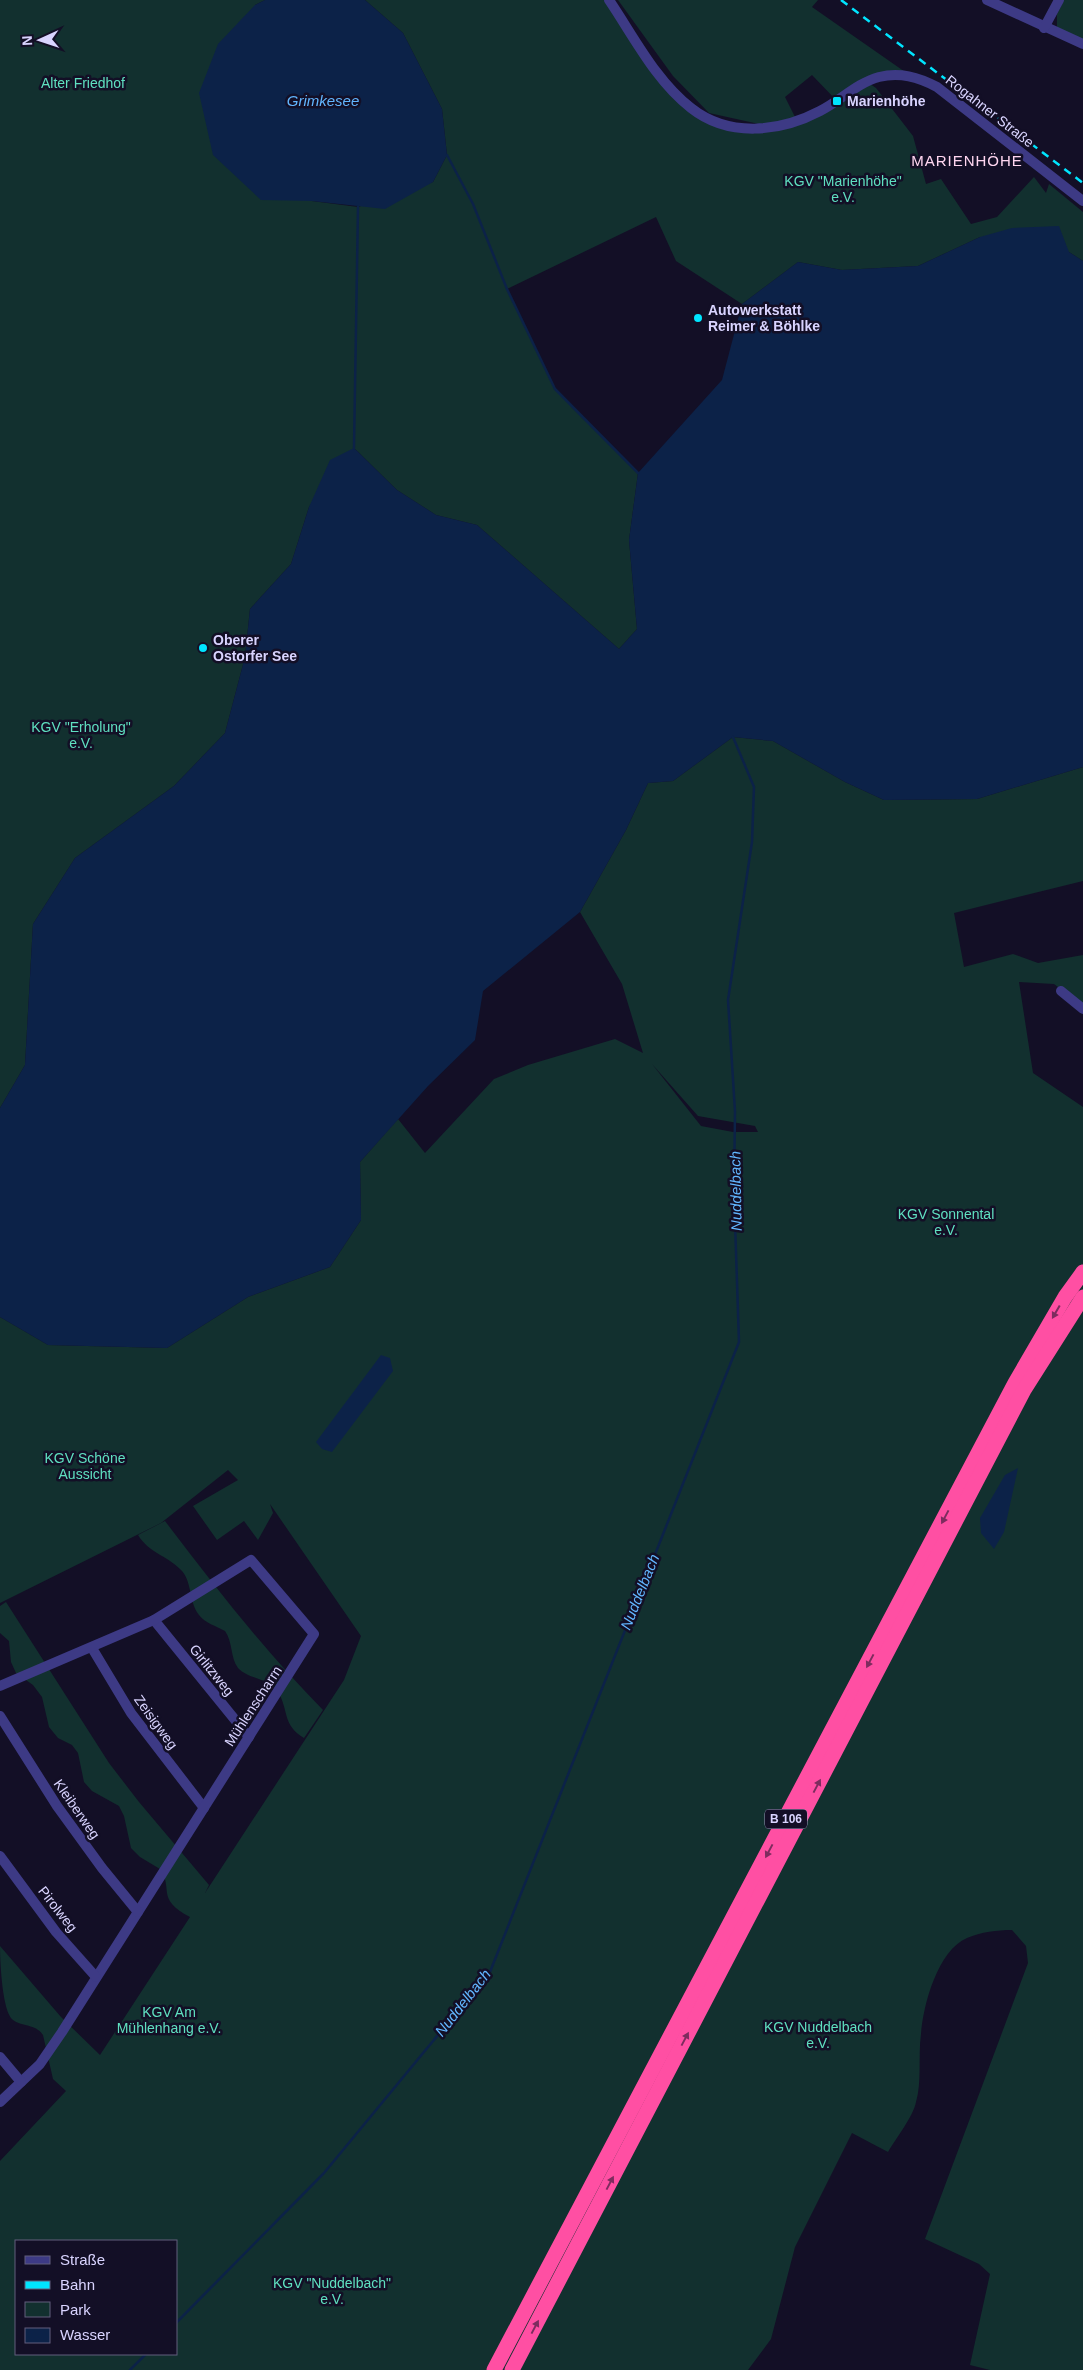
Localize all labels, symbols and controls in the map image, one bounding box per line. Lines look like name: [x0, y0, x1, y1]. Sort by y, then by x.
north arrow: [15, 15, 65, 65]
text: N: [19, 35, 35, 46]
street label: Rogahner Straße: [943, 72, 1037, 150]
park label: Alter Friedhof: [41, 75, 125, 91]
water label: Grimkesee: [287, 92, 359, 109]
place label: Marienhöhe: [847, 93, 926, 109]
marker: Marienhöhe: [831, 95, 843, 107]
district label: MARIENHÖHE: [911, 152, 1023, 169]
park label: KGV "Marienhöhe" e.V.: [784, 173, 902, 205]
place label: Autowerkstatt Reimer & Böhlke: [708, 302, 820, 334]
marker: Autowerkstatt Reimer & Böhlke: [692, 312, 704, 324]
place label: Oberer Ostorfer See: [213, 632, 297, 664]
marker: Oberer Ostorfer See: [197, 642, 209, 654]
park label: KGV "Erholung" e.V.: [31, 719, 131, 751]
water label: Nuddelbach: [726, 1151, 745, 1231]
park label: KGV Sonnental e.V.: [898, 1206, 994, 1238]
one-way arrow: [1052, 1305, 1060, 1320]
park label: KGV Schöne Aussicht: [45, 1450, 126, 1482]
one-way arrow: [941, 1509, 949, 1524]
water label: Nuddelbach: [617, 1552, 662, 1632]
street label: Girlitzweg: [186, 1641, 238, 1699]
one-way arrow: [866, 1653, 874, 1668]
street label: Mühlenscharrn: [221, 1663, 285, 1749]
street label: Zeisigweg: [131, 1692, 181, 1752]
street label: Kleiberweg: [51, 1776, 103, 1842]
one-way arrow: [813, 1779, 821, 1793]
road number: B 106: [765, 1810, 807, 1828]
one-way arrow: [765, 1843, 773, 1858]
street label: Pirolweg: [35, 1883, 81, 1935]
water label: Nuddelbach: [431, 1966, 494, 2039]
park label: KGV Am Mühlenhang e.V.: [117, 2004, 221, 2036]
park label: KGV Nuddelbach e.V.: [764, 2019, 872, 2051]
one-way arrow: [681, 2031, 689, 2046]
one-way arrow: [606, 2176, 614, 2190]
legend: [15, 2240, 178, 2355]
text: Straße: [60, 2251, 105, 2268]
park label: KGV "Nuddelbach" e.V.: [273, 2275, 391, 2307]
text: Bahn: [60, 2276, 95, 2293]
text: Park: [60, 2301, 91, 2318]
one-way arrow: [531, 2320, 539, 2334]
text: Wasser: [60, 2326, 110, 2343]

